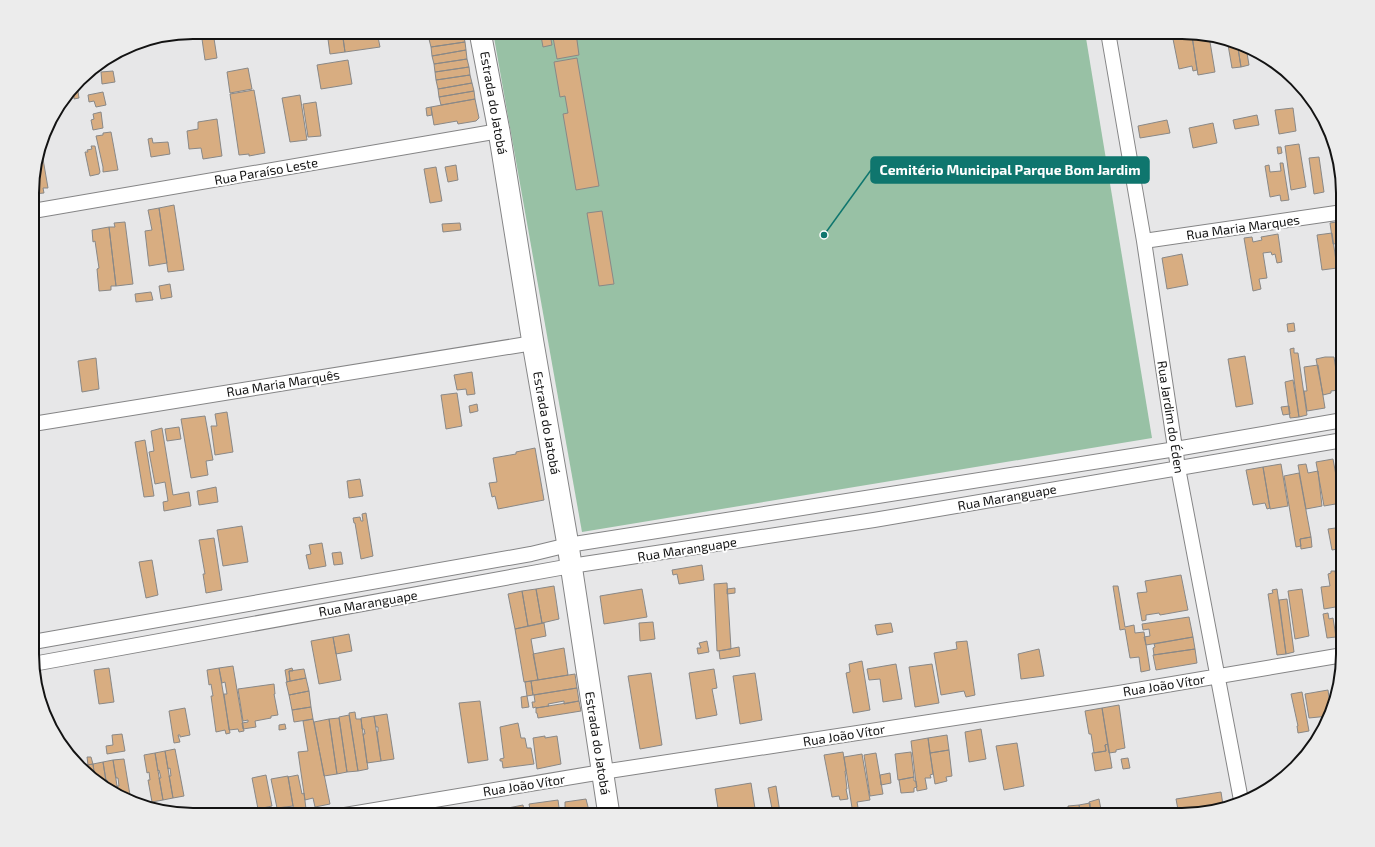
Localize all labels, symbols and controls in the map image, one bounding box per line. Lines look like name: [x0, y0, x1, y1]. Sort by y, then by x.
street label: Estrada do Jatobá: [477, 50, 511, 156]
street label: Rua Paraíso Leste: [213, 154, 319, 188]
callout: Cemitério Municipal Parque Bom Jardim: [871, 157, 1149, 183]
text: Cemitério Municipal Parque Bom Jardim: [879, 161, 1141, 178]
street label: Rua Maria Marques: [1185, 211, 1301, 243]
street label: Rua Jardim do Éden: [1154, 359, 1189, 474]
street label: Rua Maria Marquês: [225, 366, 341, 400]
street label: Estrada do Jatobá: [530, 370, 564, 476]
street label: Rua Maranguape: [956, 480, 1058, 514]
street label: Rua Maranguape: [636, 533, 738, 565]
street label: Rua Maranguape: [317, 586, 419, 620]
street label: Rua João Vítor: [1122, 671, 1206, 699]
street label: Estrada do Jatobá: [582, 690, 614, 796]
street label: Rua João Vítor: [802, 721, 886, 749]
street label: Rua João Vítor: [482, 771, 566, 799]

